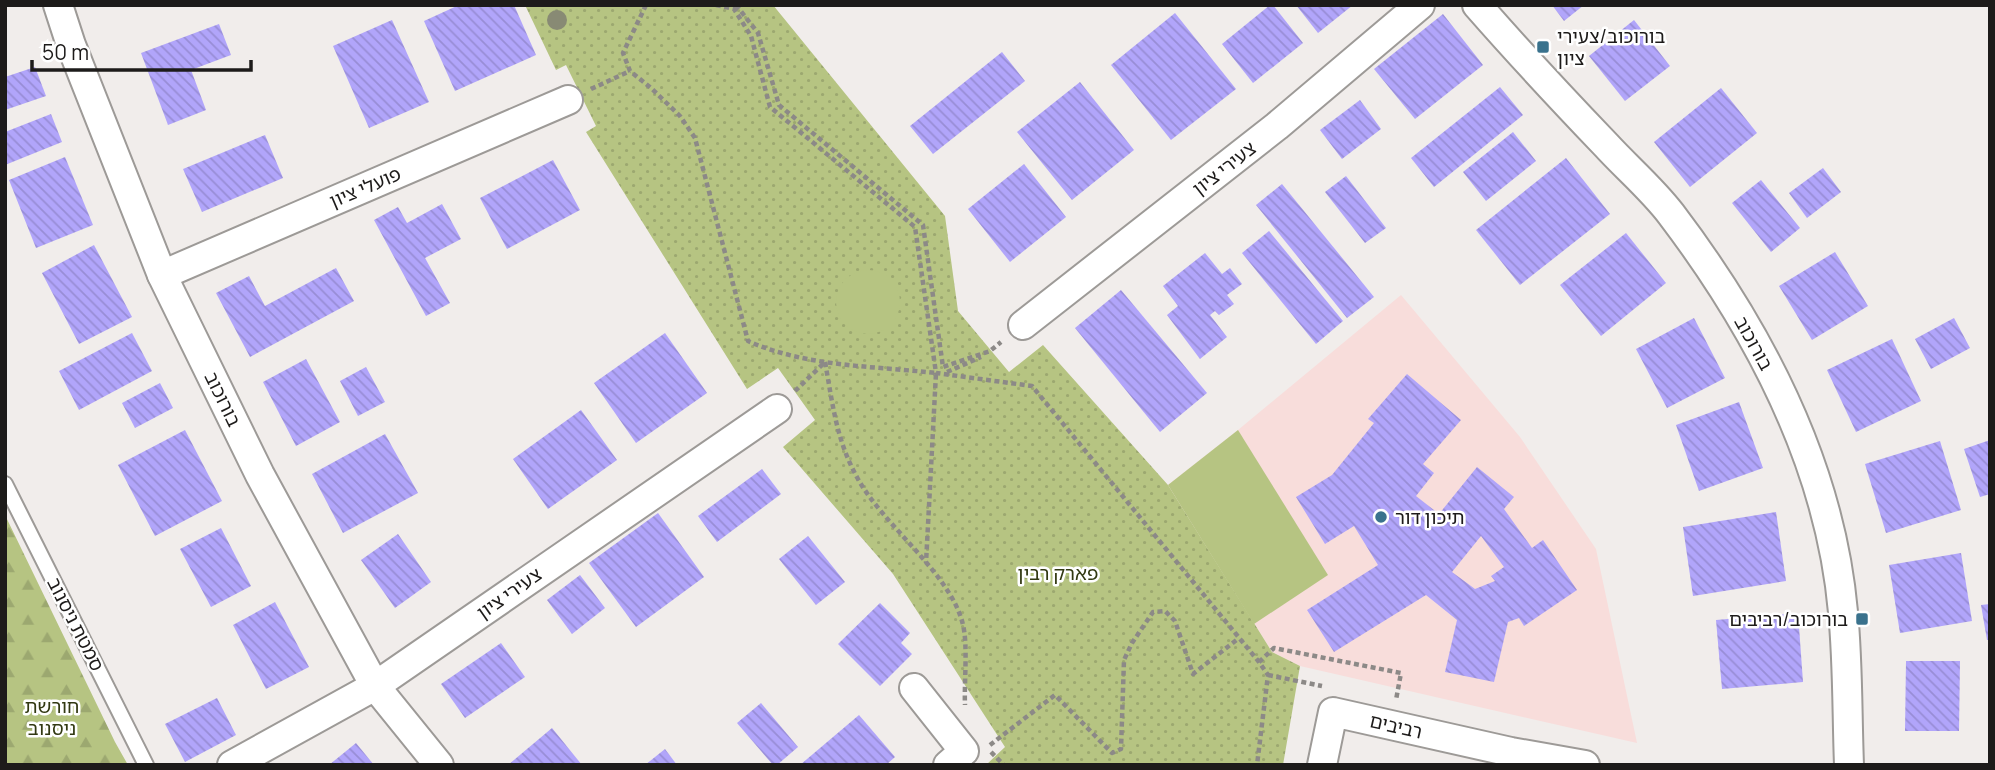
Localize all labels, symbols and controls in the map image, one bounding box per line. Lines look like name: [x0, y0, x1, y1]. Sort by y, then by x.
place label: בורוכוב/צעירי ציון: [1557, 23, 1665, 71]
scale bar: [32, 28, 250, 72]
text: 50 m: [42, 38, 89, 66]
marker: בורוכוב/צעירי ציון: [1535, 39, 1551, 55]
street label: צעירי ציון: [1187, 135, 1261, 201]
street label: פועלי ציון: [325, 160, 405, 214]
street label: בורוכוב: [1728, 311, 1780, 375]
street label: בורוכוב: [199, 367, 248, 431]
place label: תיכון דור: [1395, 504, 1465, 530]
marker: תיכון דור: [1373, 509, 1389, 525]
park label: פארק רבין: [1018, 560, 1098, 586]
street label: צעירי ציון: [471, 561, 547, 625]
street label: סמטת ניסנוב: [41, 573, 111, 675]
place label: בורוכוב/רביבים: [1729, 606, 1848, 632]
marker: בורוכוב/רביבים: [1854, 611, 1870, 627]
park label: חורשת ניסנוב: [25, 693, 79, 741]
street label: רביבים: [1367, 707, 1425, 745]

